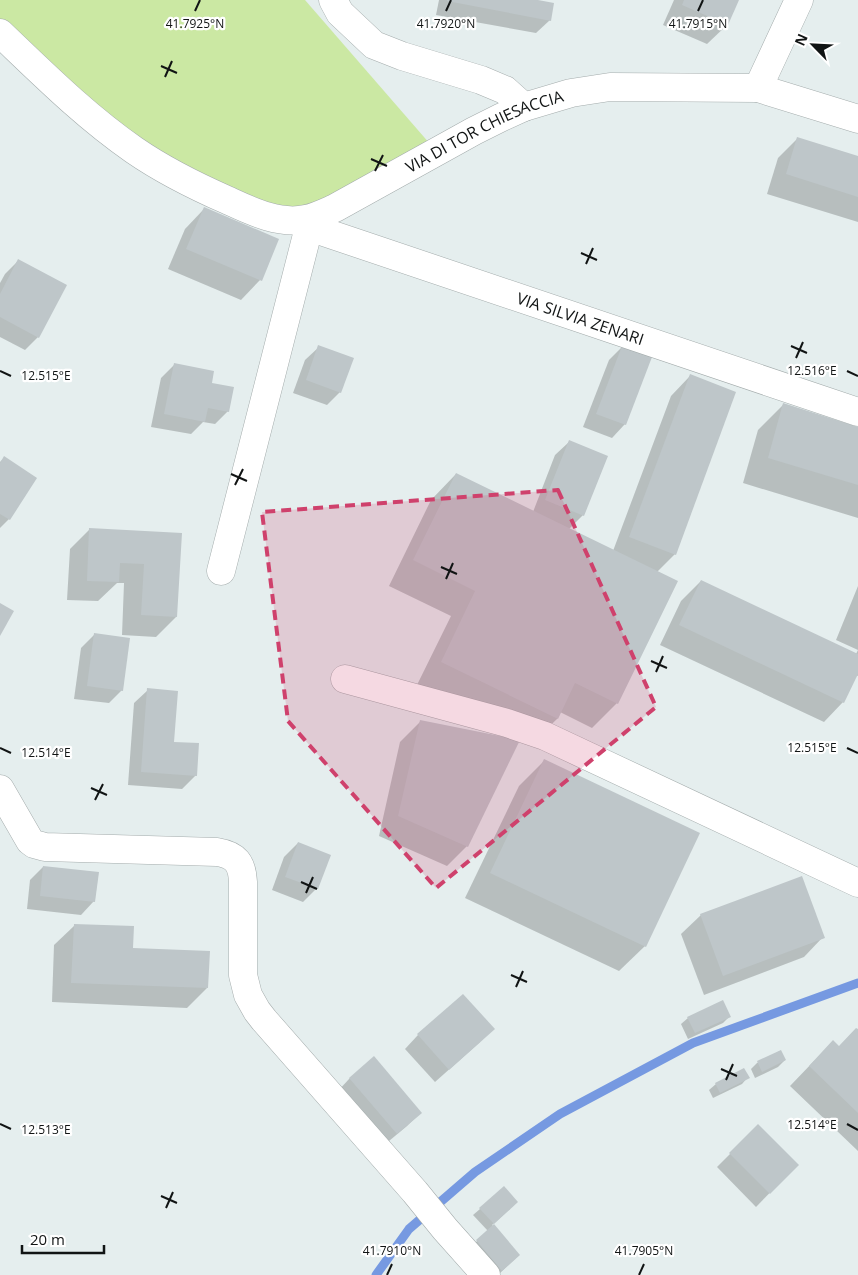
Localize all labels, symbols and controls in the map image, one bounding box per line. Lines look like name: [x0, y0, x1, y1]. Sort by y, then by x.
text: 41.7925°N: [166, 15, 224, 32]
text: 41.7920°N: [417, 15, 475, 32]
text: 41.7915°N: [669, 15, 727, 32]
north arrow: [788, 20, 838, 70]
text: N: [790, 30, 812, 49]
street label: VIA DI TOR CHIESACCIA: [401, 85, 567, 178]
street label: VIA SILVIA ZENARI: [514, 287, 647, 350]
text: 12.516°E: [787, 362, 837, 379]
text: 12.515°E: [21, 367, 71, 384]
text: 12.515°E: [787, 739, 837, 756]
text: 12.514°E: [21, 744, 71, 761]
text: 12.514°E: [787, 1116, 837, 1133]
text: 12.513°E: [21, 1121, 71, 1138]
scale bar: [22, 1222, 105, 1254]
text: 20 m: [30, 1229, 65, 1249]
text: 41.7910°N: [363, 1242, 421, 1259]
text: 41.7905°N: [615, 1242, 673, 1259]

